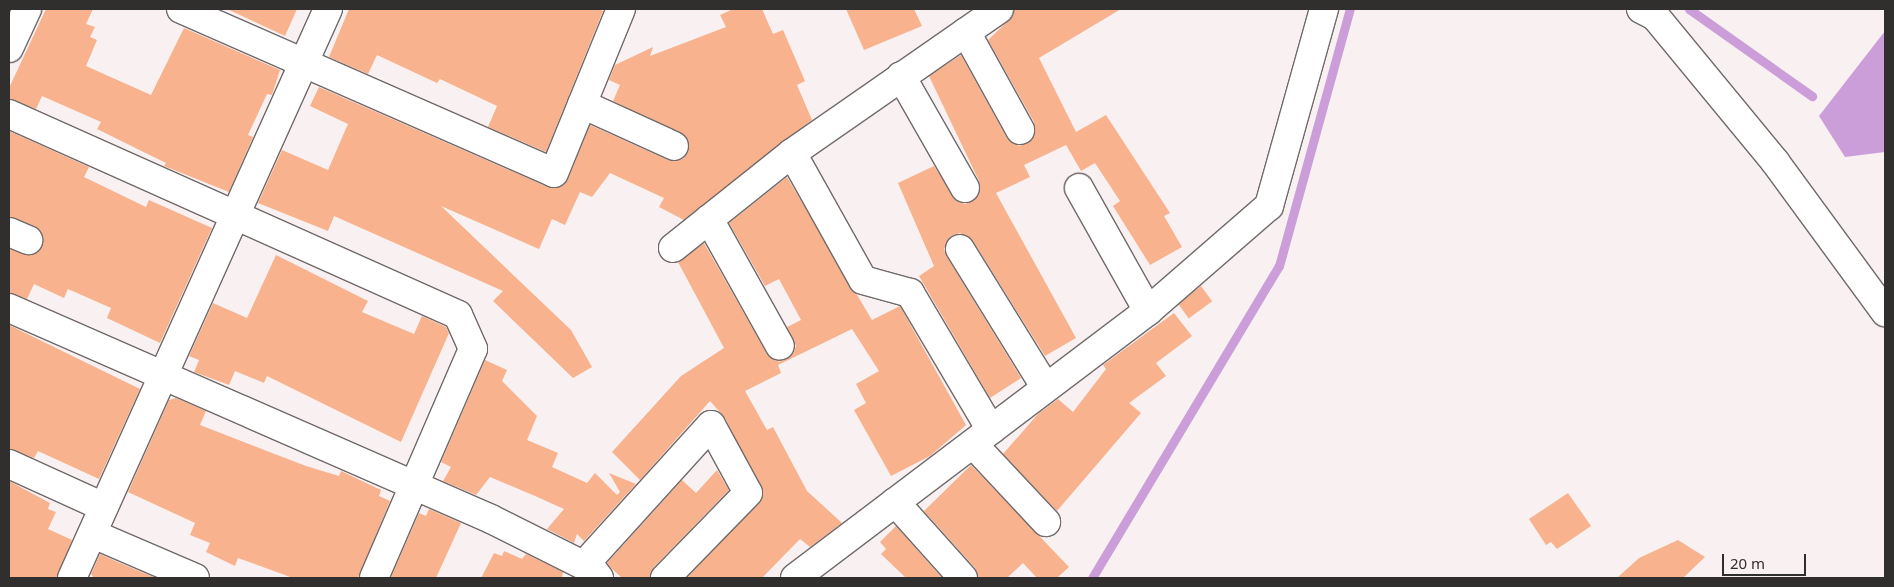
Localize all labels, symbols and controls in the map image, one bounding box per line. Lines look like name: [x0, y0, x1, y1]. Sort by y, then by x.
scale bar: [1724, 544, 1808, 576]
text: 20 m: [1730, 553, 1765, 573]

